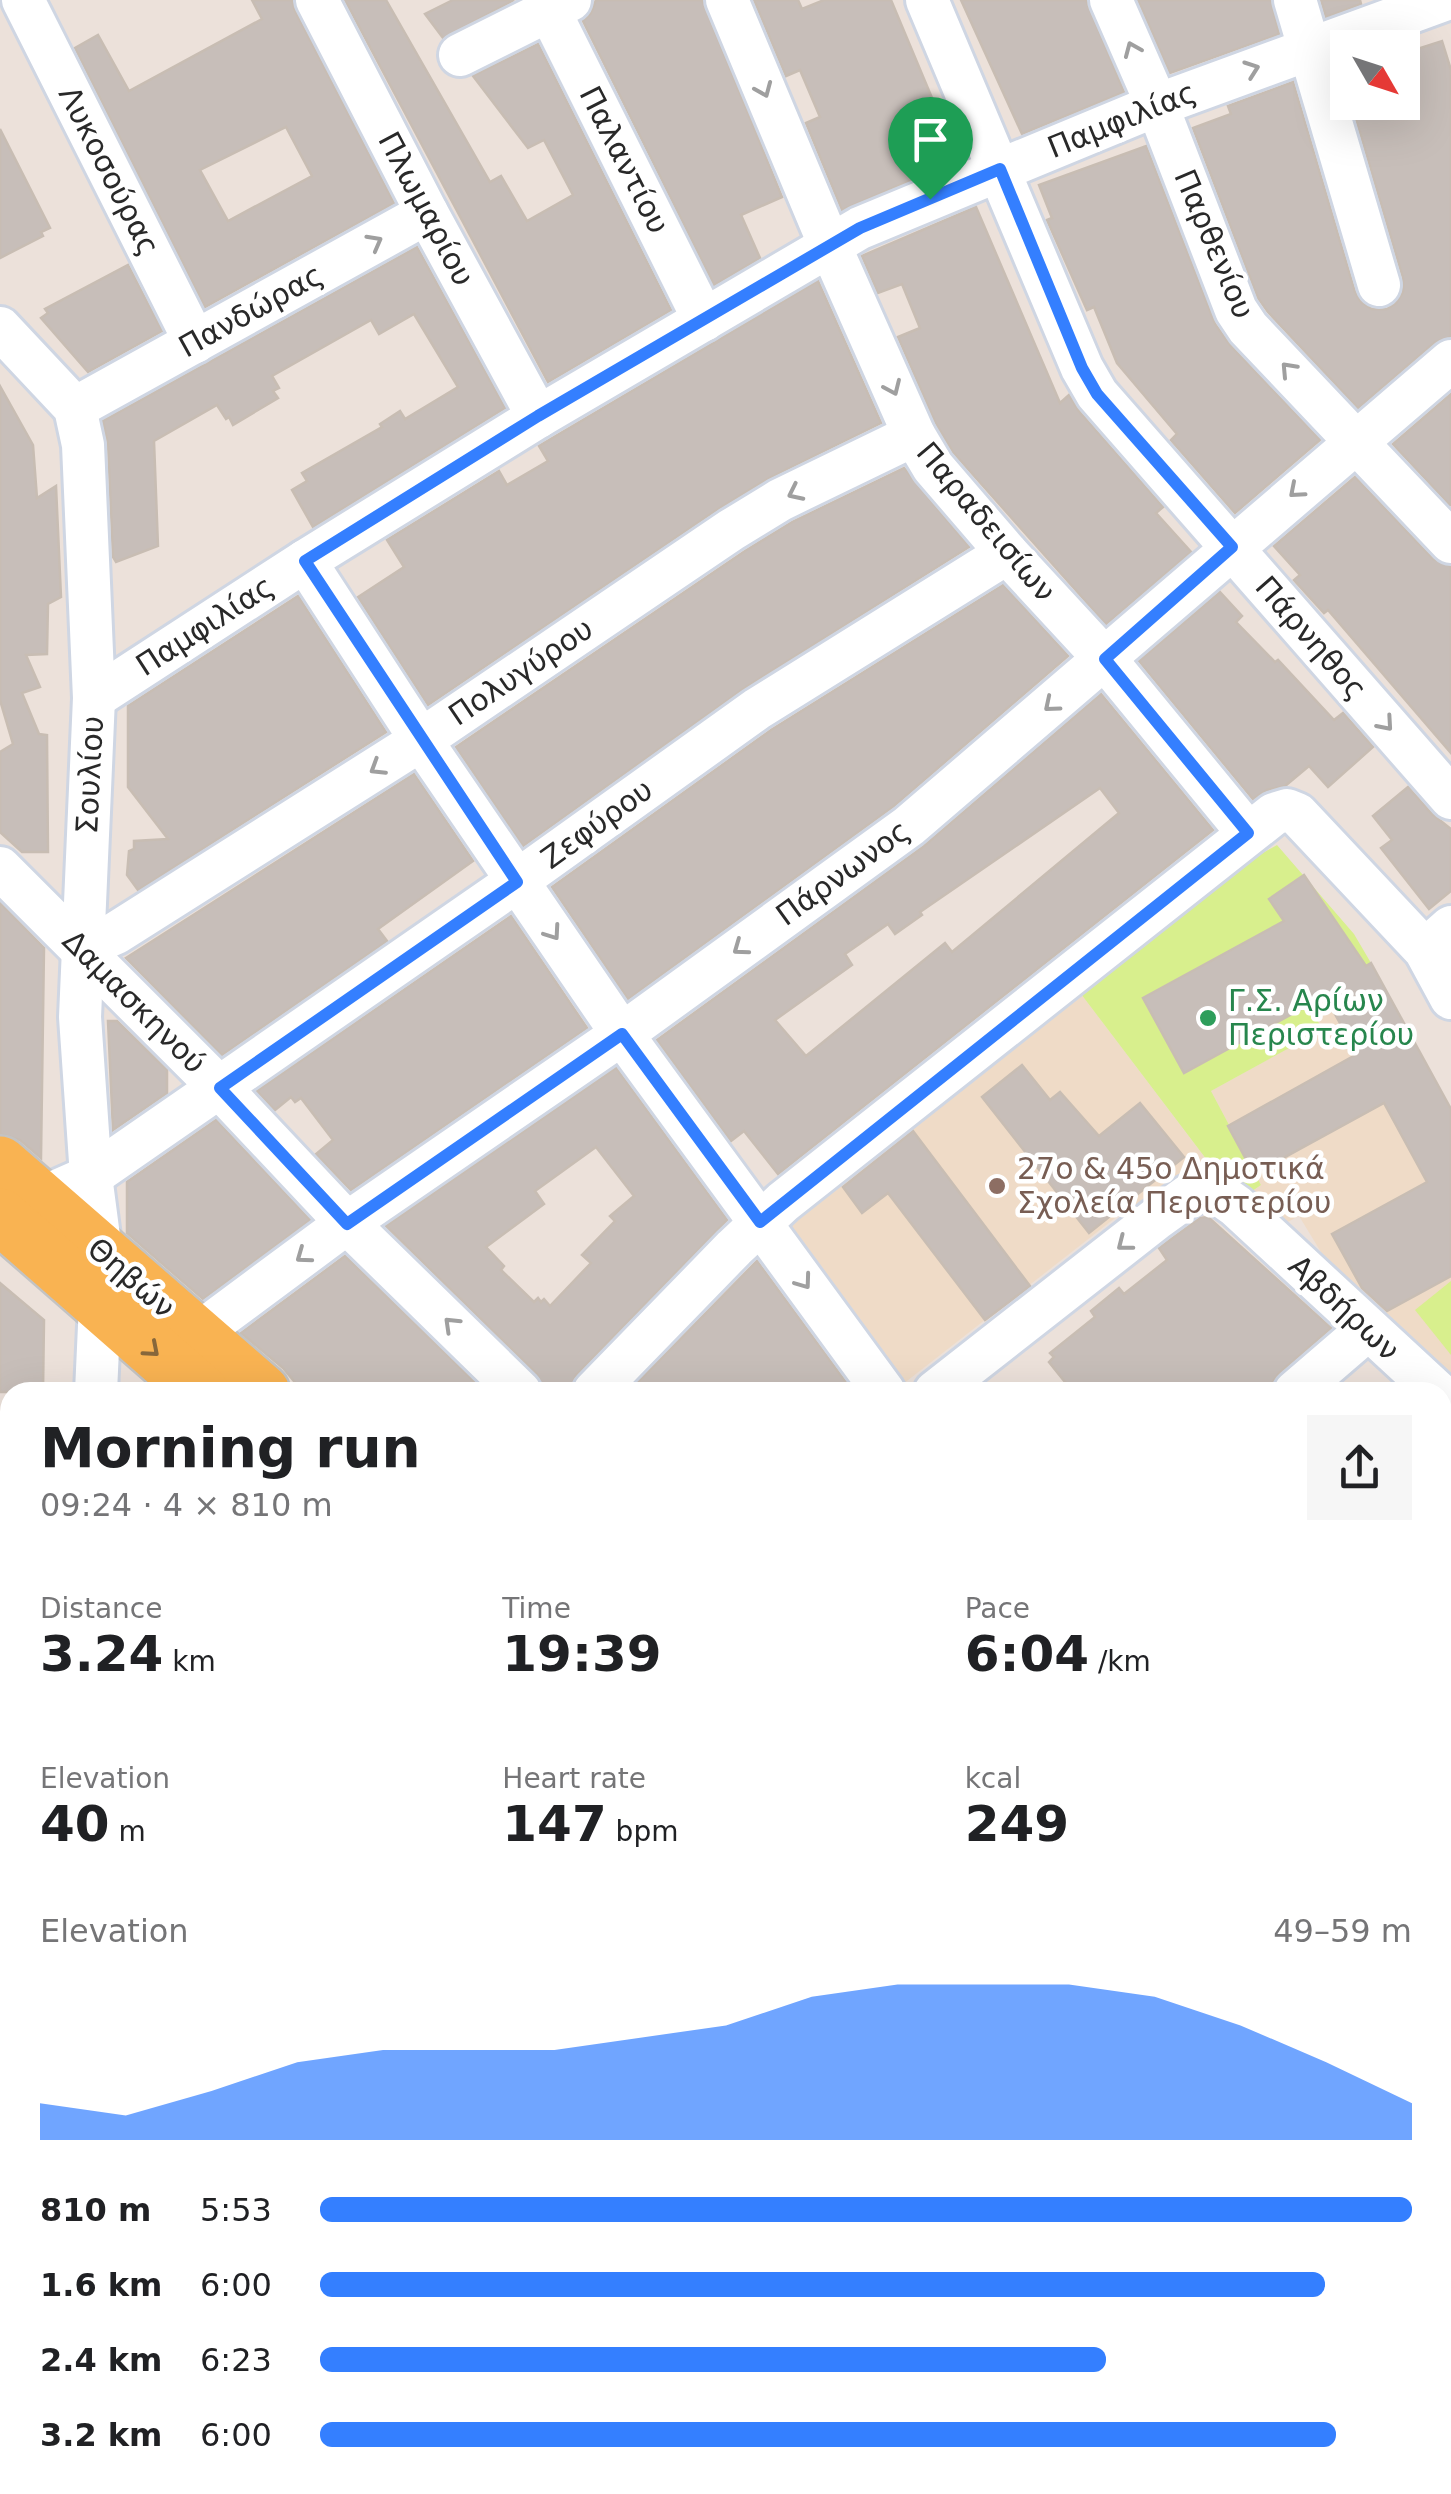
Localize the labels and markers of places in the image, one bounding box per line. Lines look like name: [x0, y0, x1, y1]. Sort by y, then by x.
pin: [888, 97, 973, 200]
place label: Γ.Σ. Αρίων Περιστερίου: [1228, 983, 1414, 1052]
marker: Γ.Σ. Αρίων Περιστερίου: [1197, 1007, 1219, 1029]
place label: 27ο & 45ο Δημοτικά Σχολεία Περιστερίου: [1017, 1151, 1331, 1220]
marker: 27ο & 45ο Δημοτικά Σχολεία Περιστερίου: [986, 1175, 1008, 1197]

